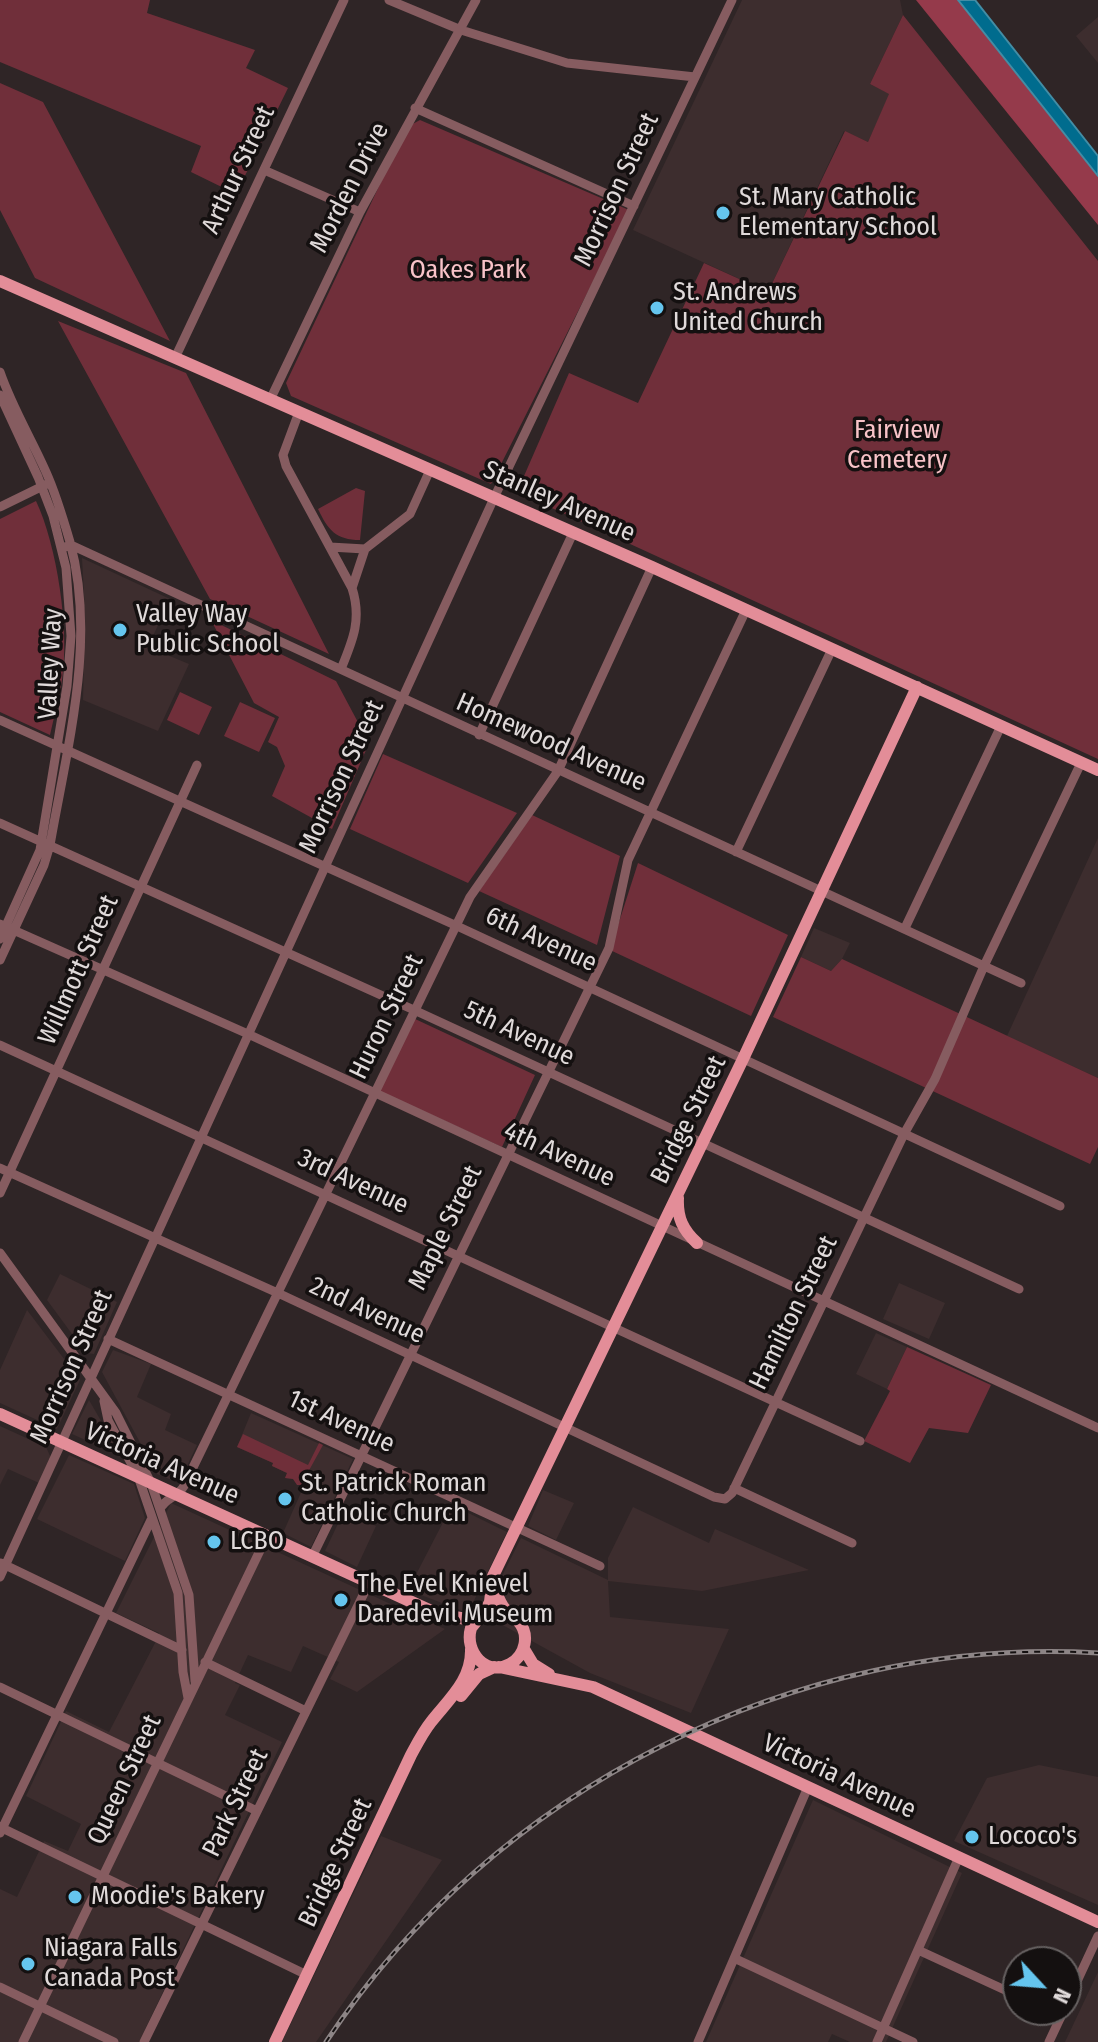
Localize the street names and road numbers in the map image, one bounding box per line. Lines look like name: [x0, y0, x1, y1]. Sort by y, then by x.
street label: Arthur Street: [196, 101, 282, 239]
street label: Morrison Street: [568, 108, 666, 272]
street label: Morden Drive: [304, 118, 396, 258]
street label: Stanley Avenue: [478, 455, 640, 549]
street label: Valley Way: [33, 608, 69, 720]
street label: Homewood Avenue: [451, 687, 651, 799]
street label: Morrison Street: [293, 695, 391, 859]
street label: Willmott Street: [32, 890, 126, 1050]
street label: 6th Avenue: [480, 901, 602, 979]
street label: Huron Street: [343, 949, 431, 1085]
street label: 5th Avenue: [459, 995, 579, 1073]
street label: Bridge Street: [645, 1051, 733, 1189]
street label: 4th Avenue: [498, 1116, 620, 1194]
street label: 3rd Avenue: [293, 1143, 413, 1221]
street label: Maple Street: [402, 1161, 490, 1295]
street label: Hamilton Street: [743, 1231, 845, 1395]
street label: 2nd Avenue: [305, 1271, 429, 1351]
street label: Morrison Street: [24, 1285, 120, 1449]
street label: 1st Avenue: [283, 1384, 399, 1460]
street label: Victoria Avenue: [80, 1416, 244, 1512]
street label: Queen Street: [81, 1710, 169, 1850]
street label: Victoria Avenue: [757, 1728, 921, 1826]
street label: Park Street: [197, 1744, 275, 1862]
street label: Bridge Street: [293, 1794, 379, 1932]

